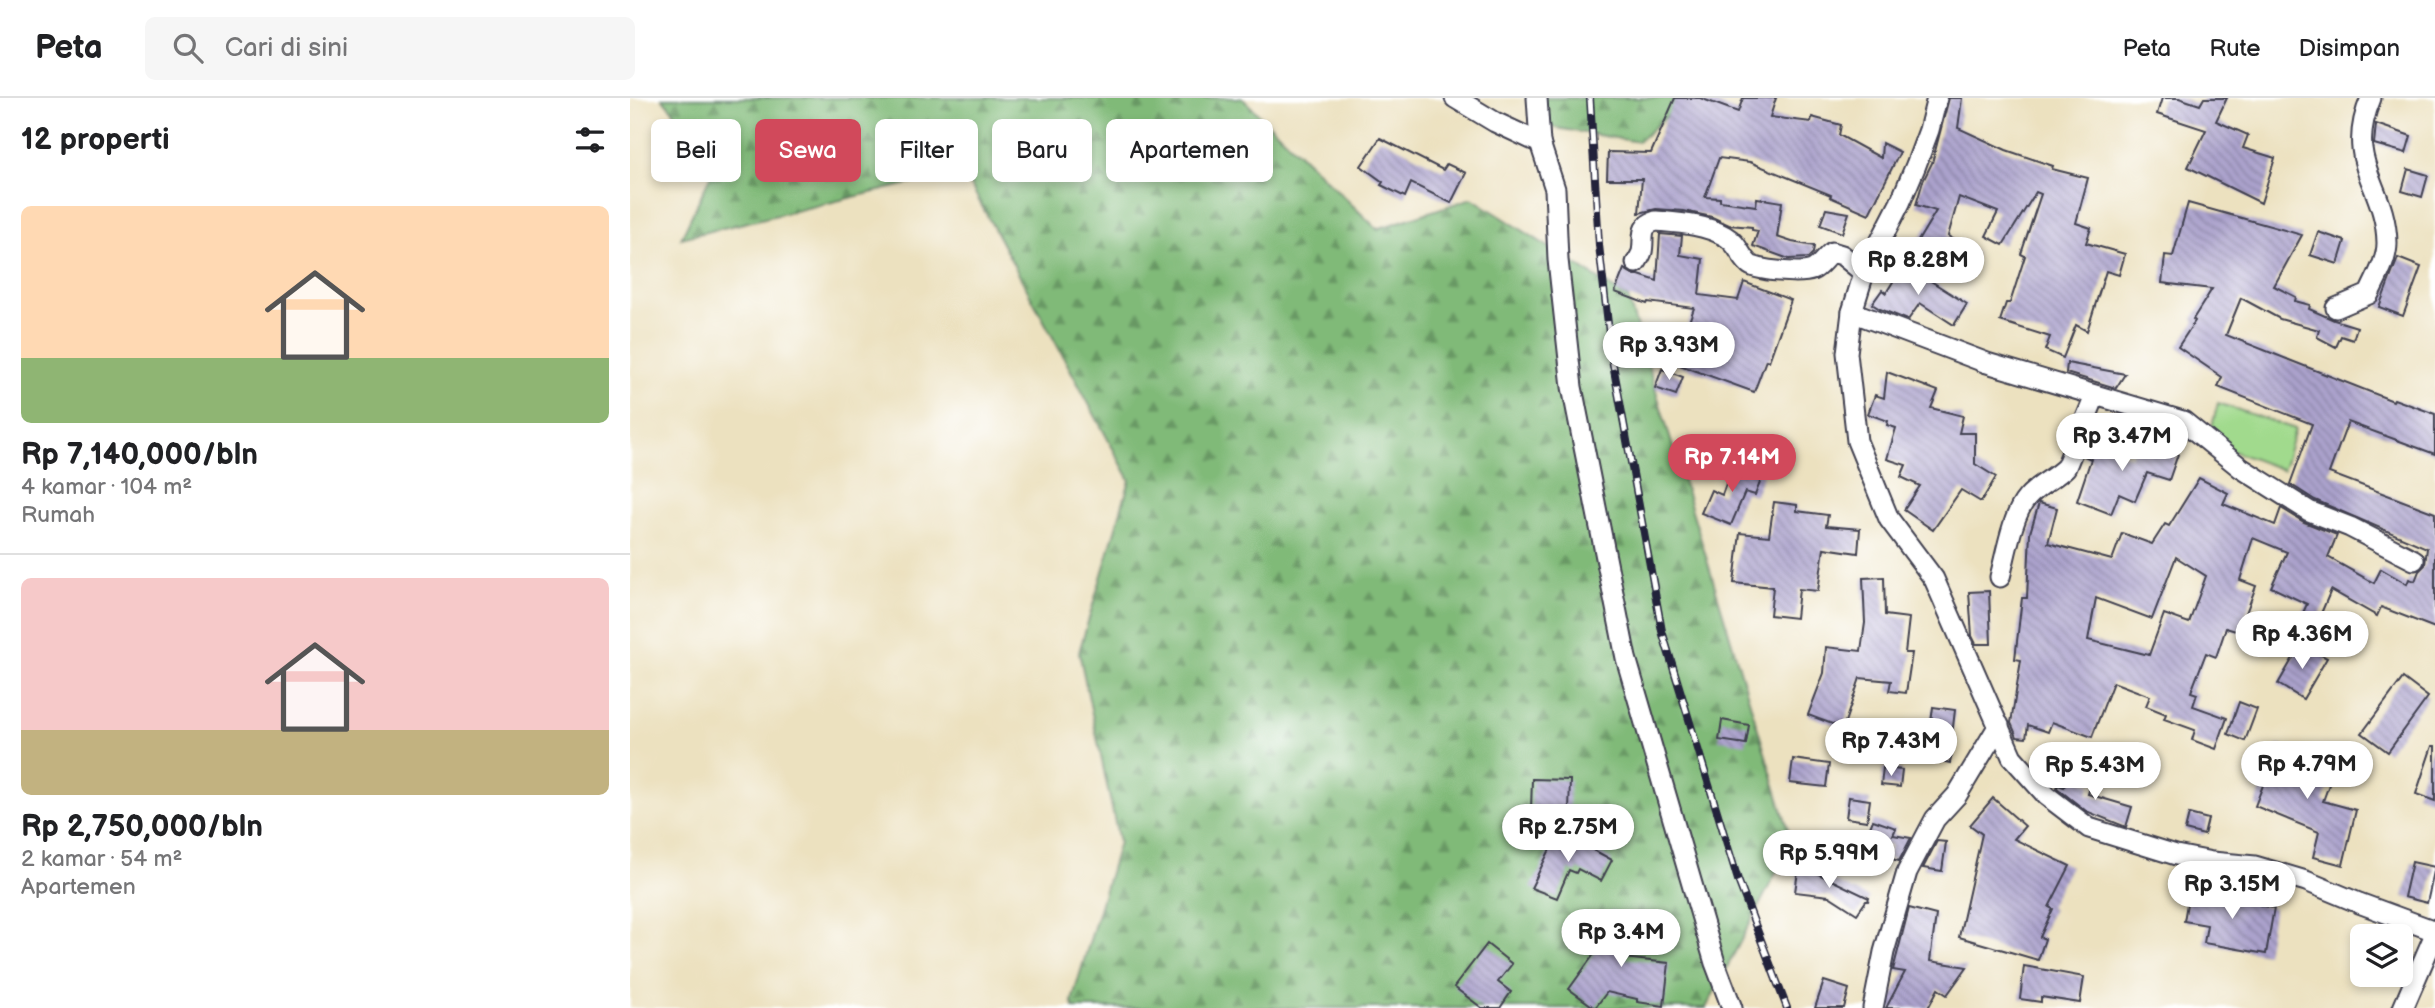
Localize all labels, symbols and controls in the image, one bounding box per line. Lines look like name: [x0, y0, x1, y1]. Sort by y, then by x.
search box: [145, 17, 635, 80]
text: Peta: [35, 28, 103, 68]
icon: search: [169, 29, 207, 67]
text: Cari di sini: [225, 33, 348, 64]
text: Peta: [2123, 34, 2171, 63]
text: Rute: [2209, 34, 2261, 63]
text: Disimpan: [2299, 34, 2400, 63]
chip: Beli: [651, 119, 741, 182]
chip: Sewa: [755, 119, 861, 182]
chip: Filter: [875, 119, 978, 182]
chip: Baru: [992, 119, 1092, 182]
chip: Apartemen: [1106, 119, 1273, 182]
icon: filters: [571, 121, 609, 159]
text: 12 properti: [21, 122, 170, 158]
pin: Rp 8.28M: [1846, 238, 1990, 297]
text: Rp 8.28M: [1867, 246, 1969, 274]
icon: home: [252, 252, 378, 378]
pin: Rp 3.93M: [1597, 322, 1741, 382]
text: Rp 3.93M: [1619, 331, 1719, 359]
pin: Rp 3.47M: [2050, 414, 2194, 473]
text: Rp 3.47M: [2072, 422, 2172, 450]
pin: Rp 7.14M: [1660, 434, 1804, 494]
text: Rp 7,140,000/bln: [21, 437, 258, 473]
text: Rp 7.14M: [1684, 443, 1780, 471]
text: 4 kamar · 104 m²: [21, 473, 192, 501]
text: Rumah: [21, 501, 95, 529]
pin: Rp 4.36M: [2230, 612, 2374, 671]
text: Rp 4.36M: [2252, 620, 2352, 648]
icon: home: [252, 624, 378, 750]
pin: Rp 7.43M: [1819, 718, 1963, 778]
text: Rp 7.43M: [1841, 727, 1941, 755]
pin: Rp 5.43M: [2023, 742, 2167, 802]
pin: Rp 4.79M: [2235, 742, 2379, 801]
text: Rp 4.79M: [2257, 750, 2357, 778]
text: Rp 5.43M: [2045, 751, 2145, 779]
pin: Rp 2.75M: [1496, 804, 1640, 864]
text: Rp 2,750,000/bln: [21, 809, 263, 845]
text: Rp 2.75M: [1518, 813, 1618, 841]
pin: Rp 5.99M: [1757, 830, 1901, 890]
text: Rp 5.99M: [1779, 839, 1879, 867]
text: 2 kamar · 54 m²: [21, 845, 182, 873]
pin: Rp 3.15M: [2160, 862, 2304, 921]
text: Rp 3.15M: [2184, 870, 2280, 898]
text: Apartemen: [21, 873, 136, 901]
pin: Rp 3.4M: [1556, 910, 1686, 969]
text: Rp 3.4M: [1577, 918, 1665, 946]
map controls: [2350, 924, 2413, 987]
button: layers: [2350, 924, 2413, 987]

